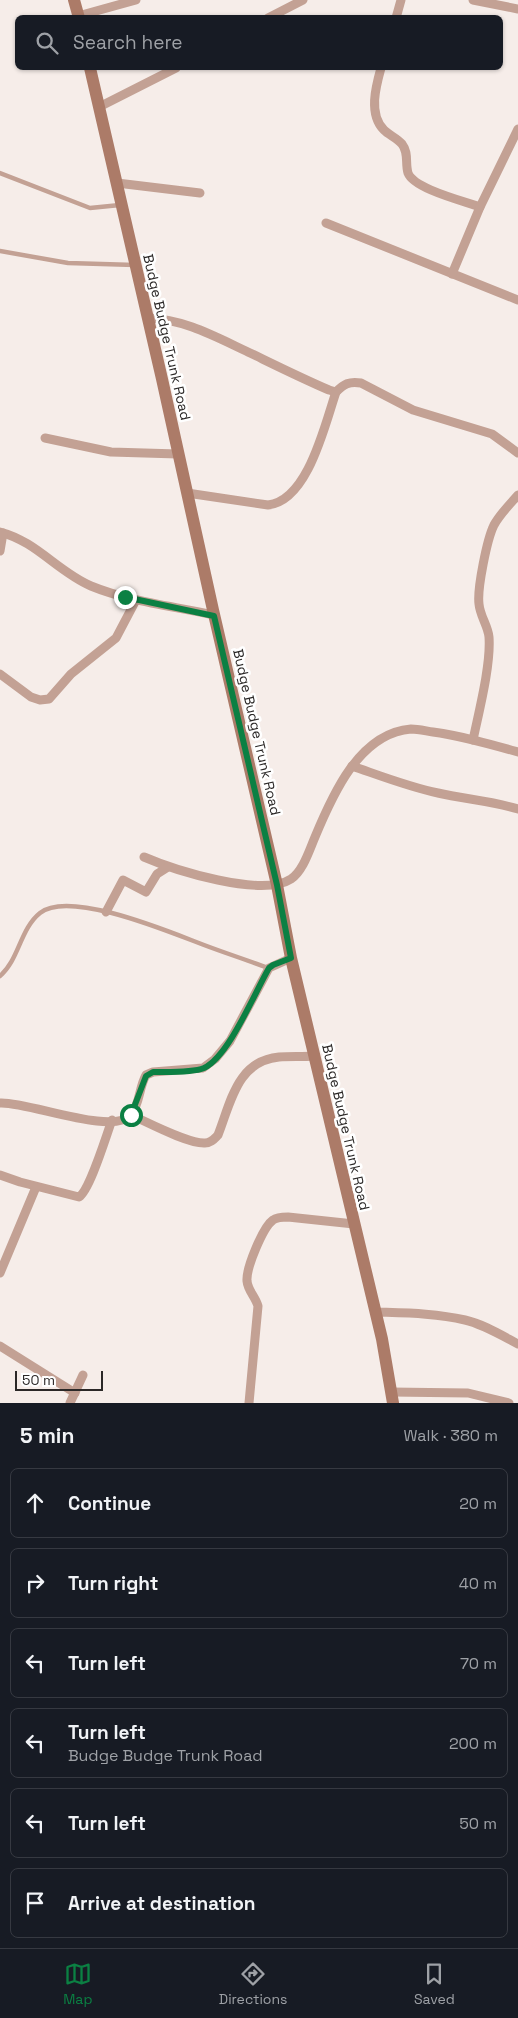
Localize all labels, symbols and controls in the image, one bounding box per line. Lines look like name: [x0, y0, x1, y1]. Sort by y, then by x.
search box: [15, 15, 503, 70]
icon: search: [33, 29, 61, 57]
text: Search here: [73, 30, 183, 55]
street label: Budge Budge Trunk Road: [139, 252, 195, 422]
route end: [114, 586, 137, 609]
street label: Budge Budge Trunk Road: [229, 647, 285, 817]
street label: Budge Budge Trunk Road: [318, 1042, 374, 1212]
route start: [120, 1104, 143, 1127]
scale bar: [15, 1368, 102, 1391]
text: 50 m: [22, 1371, 55, 1389]
text: 5 min: [20, 1422, 74, 1449]
text: Walk · 380 m: [403, 1425, 498, 1446]
icon: ahead: [21, 1489, 49, 1517]
text: Continue: [68, 1491, 151, 1516]
text: 20 m: [459, 1493, 497, 1514]
icon: right: [21, 1569, 49, 1597]
text: Turn right: [68, 1571, 158, 1596]
text: 40 m: [459, 1573, 497, 1594]
icon: left: [21, 1649, 49, 1677]
text: Turn left: [68, 1651, 146, 1676]
text: 70 m: [460, 1653, 497, 1674]
text: Turn left: [68, 1720, 146, 1745]
icon: left: [21, 1729, 49, 1757]
text: 200 m: [449, 1733, 497, 1754]
text: Budge Budge Trunk Road: [68, 1745, 262, 1766]
icon: left: [21, 1809, 49, 1837]
text: Turn left: [68, 1811, 146, 1836]
text: 50 m: [459, 1813, 497, 1834]
icon: arrive: [21, 1889, 49, 1917]
text: Arrive at destination: [68, 1891, 256, 1916]
tab: Map: [63, 1960, 92, 2008]
tab: Directions: [219, 1960, 287, 2008]
tab: Saved: [414, 1960, 455, 2008]

